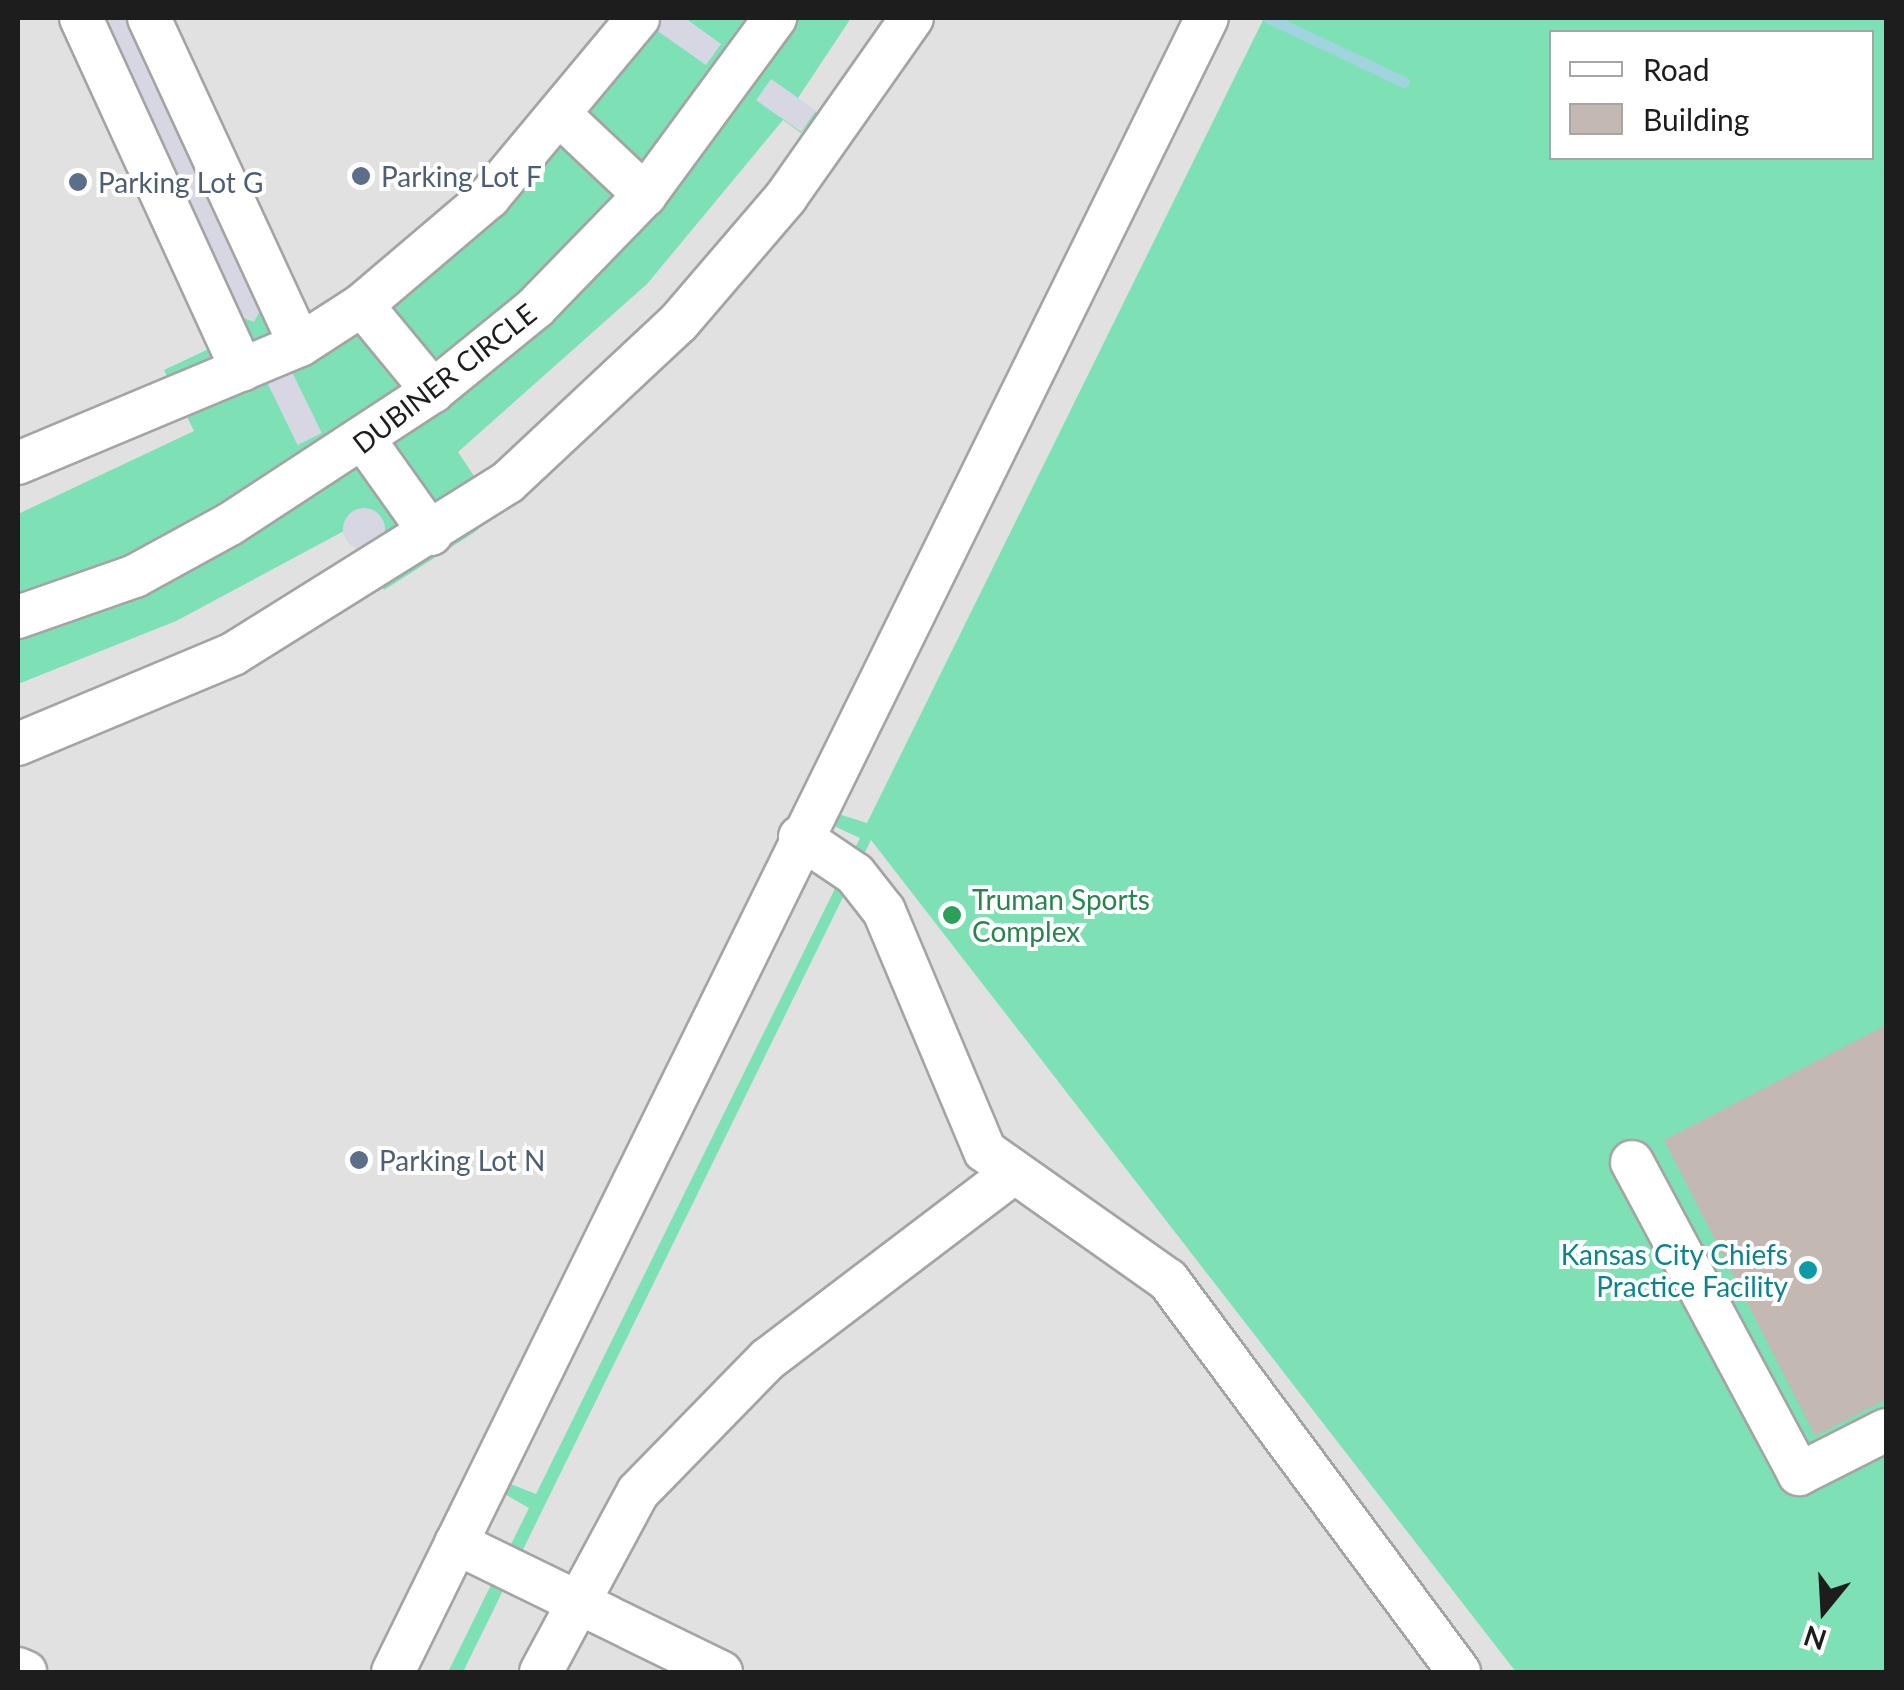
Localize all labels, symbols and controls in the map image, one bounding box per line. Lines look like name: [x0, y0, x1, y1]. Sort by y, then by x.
legend: [1549, 30, 1874, 160]
text: Road: [1643, 51, 1710, 87]
text: Building: [1643, 101, 1749, 137]
place label: Parking Lot F: [381, 159, 542, 193]
place label: Parking Lot G: [98, 165, 263, 199]
marker: Parking Lot F: [350, 165, 372, 187]
marker: Parking Lot G: [67, 171, 89, 193]
street label: DUBINER CIRCLE: [346, 296, 542, 460]
place label: Truman Sports Complex: [972, 882, 1150, 948]
marker: Truman Sports Complex: [941, 904, 963, 926]
place label: Parking Lot N: [379, 1143, 545, 1177]
marker: Parking Lot N: [348, 1149, 370, 1171]
place label: Kansas City Chiefs Practice Facility: [1560, 1237, 1788, 1303]
marker: Kansas City Chiefs Practice Facility: [1797, 1259, 1819, 1281]
north arrow: [1774, 1560, 1874, 1660]
text: N: [1799, 1619, 1830, 1658]

